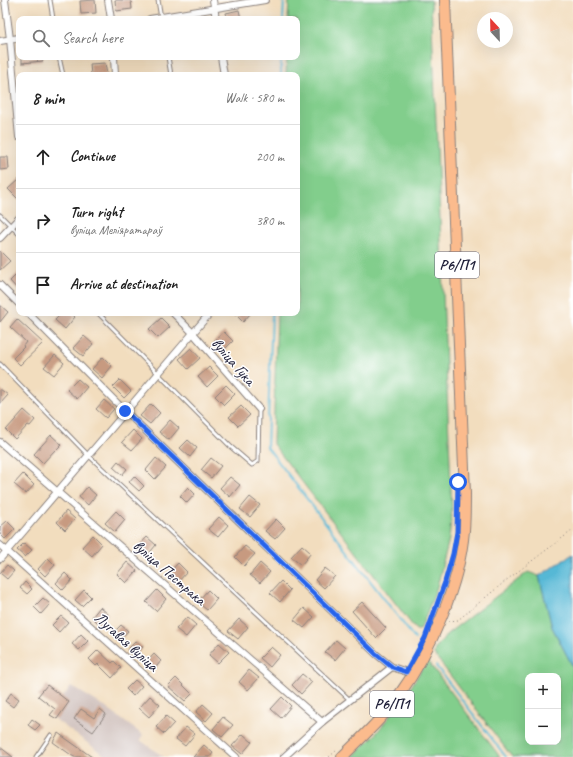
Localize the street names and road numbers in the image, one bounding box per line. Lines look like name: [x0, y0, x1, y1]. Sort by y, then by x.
road number: Р6/П1: [435, 252, 479, 278]
street label: вуліца Гука: [207, 334, 260, 391]
street label: вуліца Пестрака: [129, 536, 211, 611]
street label: Лугавая вуліца: [90, 608, 163, 676]
road number: Р6/П1: [370, 691, 414, 717]

